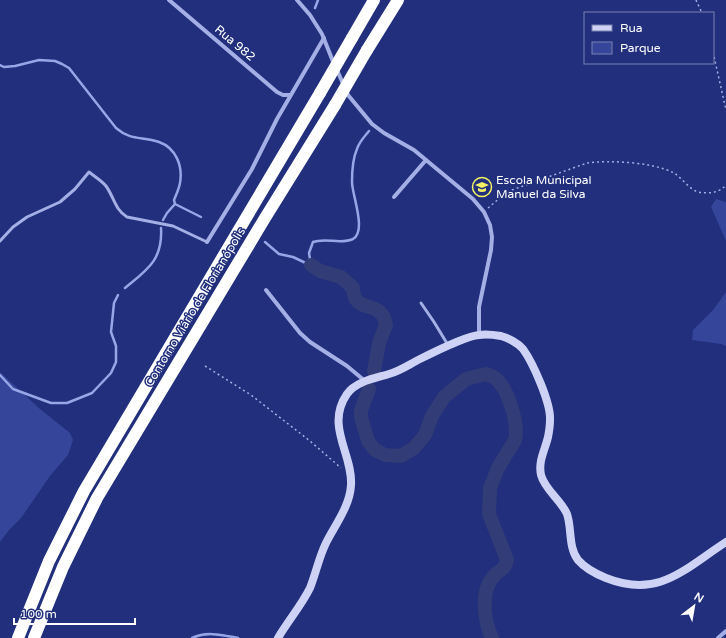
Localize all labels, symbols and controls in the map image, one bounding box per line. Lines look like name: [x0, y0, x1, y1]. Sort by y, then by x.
legend: [584, 12, 714, 64]
text: Rua: [620, 21, 643, 35]
street label: Rua 982: [212, 22, 258, 64]
text: Parque: [620, 41, 661, 55]
place label: Escola Municipal Manuel da Silva: [496, 173, 592, 201]
school or university icon: Escola Municipal Manuel da Silva: [471, 176, 493, 198]
street label: Contorno Viário de Florianópolis: [142, 225, 248, 389]
north arrow: [674, 586, 714, 626]
text: N: [692, 590, 706, 606]
scale bar: [14, 600, 135, 626]
text: 100 m: [20, 607, 57, 621]

